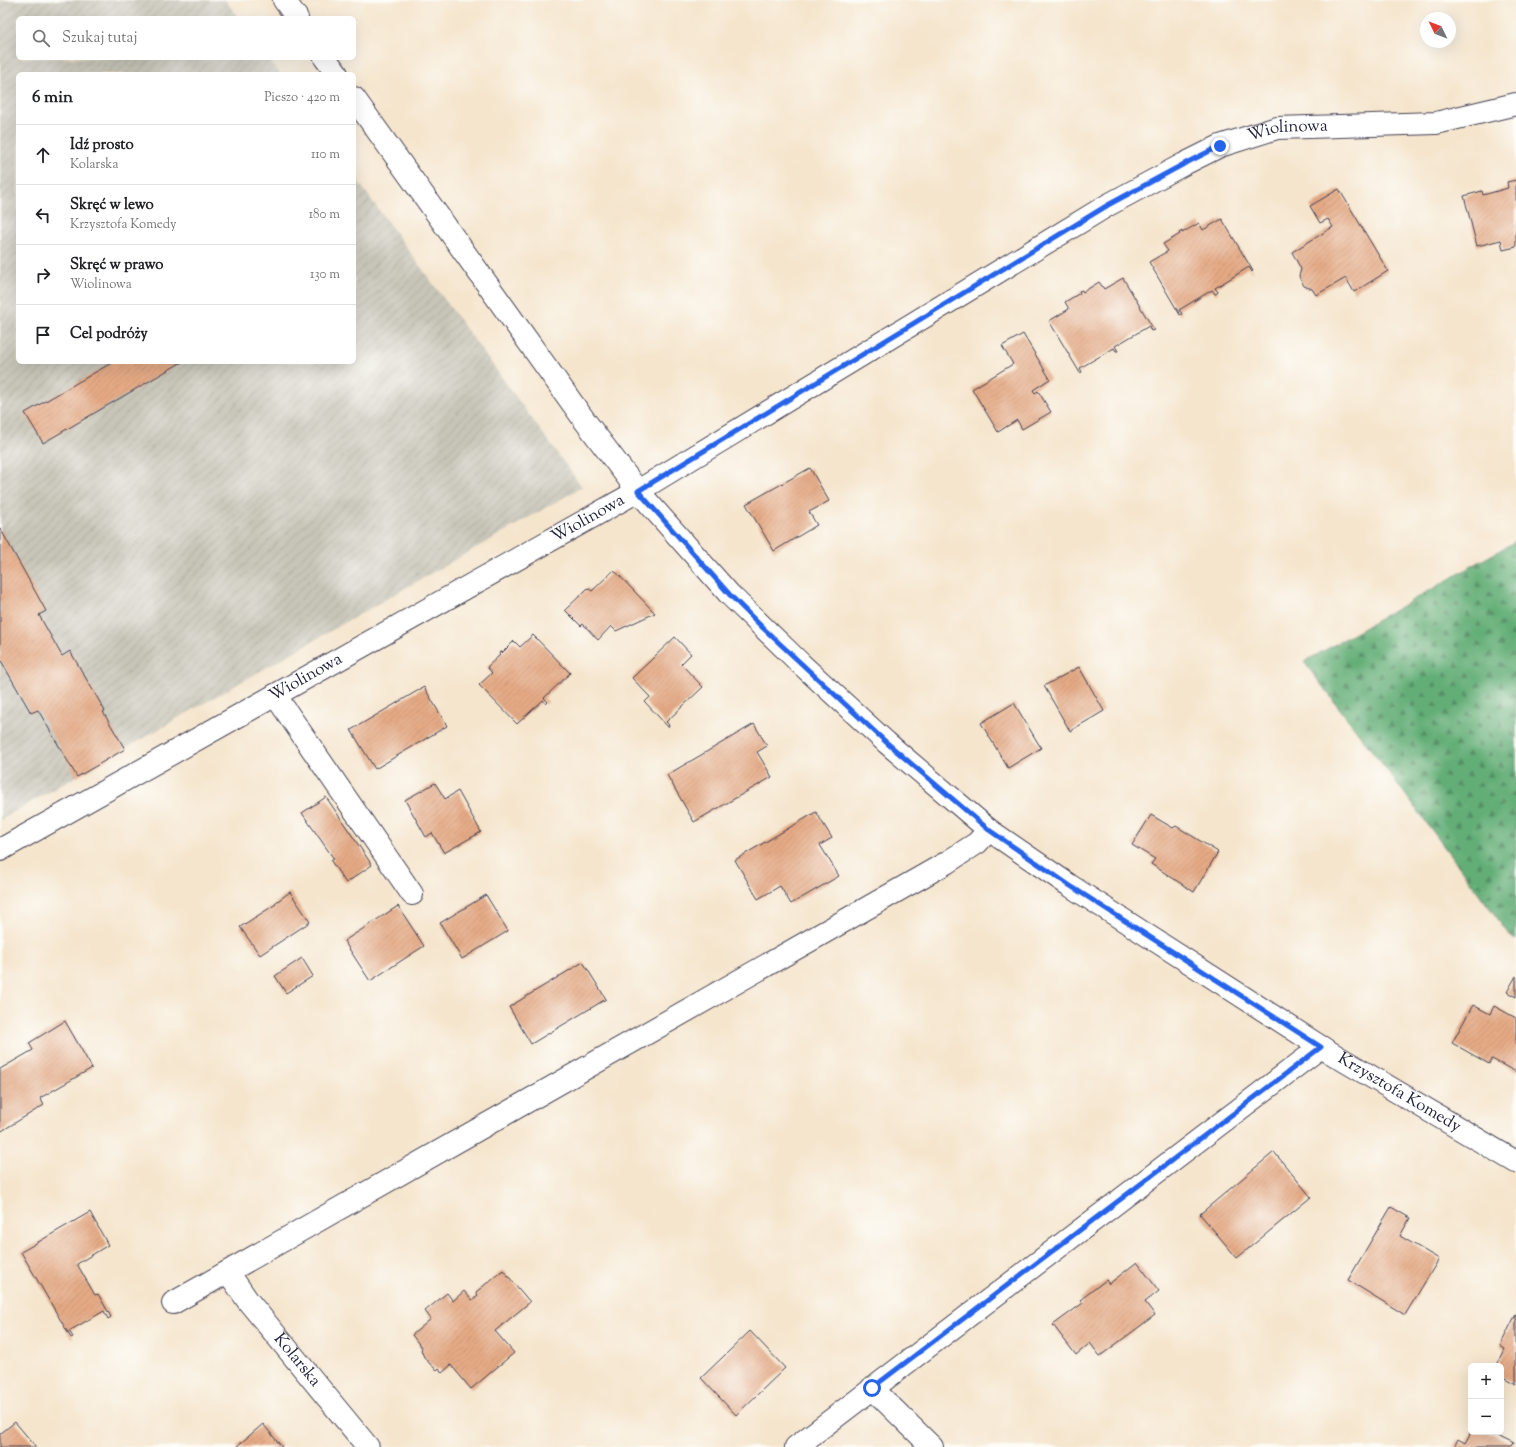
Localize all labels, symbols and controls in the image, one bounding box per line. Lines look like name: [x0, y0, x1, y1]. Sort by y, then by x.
north arrow: [1420, 12, 1456, 48]
search box: [16, 16, 356, 60]
icon: search: [30, 27, 52, 49]
text: Szukaj tutaj: [62, 28, 137, 49]
text: 6 min: [32, 86, 73, 110]
text: Pieszo · 420 m: [264, 89, 340, 107]
street label: Wiolinowa: [1245, 114, 1328, 148]
text: Idź prosto: [70, 135, 134, 156]
route end: [1211, 137, 1229, 155]
icon: ahead: [32, 144, 54, 166]
text: 110 m: [311, 146, 340, 164]
text: Kolarska: [70, 156, 118, 174]
text: Skręć w lewo: [70, 195, 154, 216]
icon: left: [32, 204, 54, 226]
text: 180 m: [309, 206, 340, 224]
text: Krzysztofa Komedy: [70, 216, 177, 234]
text: Skręć w prawo: [70, 255, 164, 276]
icon: right: [32, 264, 54, 286]
text: 130 m: [310, 266, 340, 284]
text: Wiolinowa: [70, 276, 132, 294]
icon: arrive: [32, 324, 54, 346]
text: Cel podróży: [70, 324, 148, 345]
street label: Wiolinowa: [547, 489, 629, 549]
street label: Wiolinowa: [265, 648, 347, 708]
street label: Krzysztofa Komedy: [1333, 1047, 1466, 1139]
street label: Kolarska: [267, 1328, 326, 1393]
map controls: [1468, 1363, 1504, 1435]
button: +: [1468, 1363, 1504, 1399]
route start: [863, 1379, 881, 1397]
button: −: [1468, 1399, 1504, 1435]

